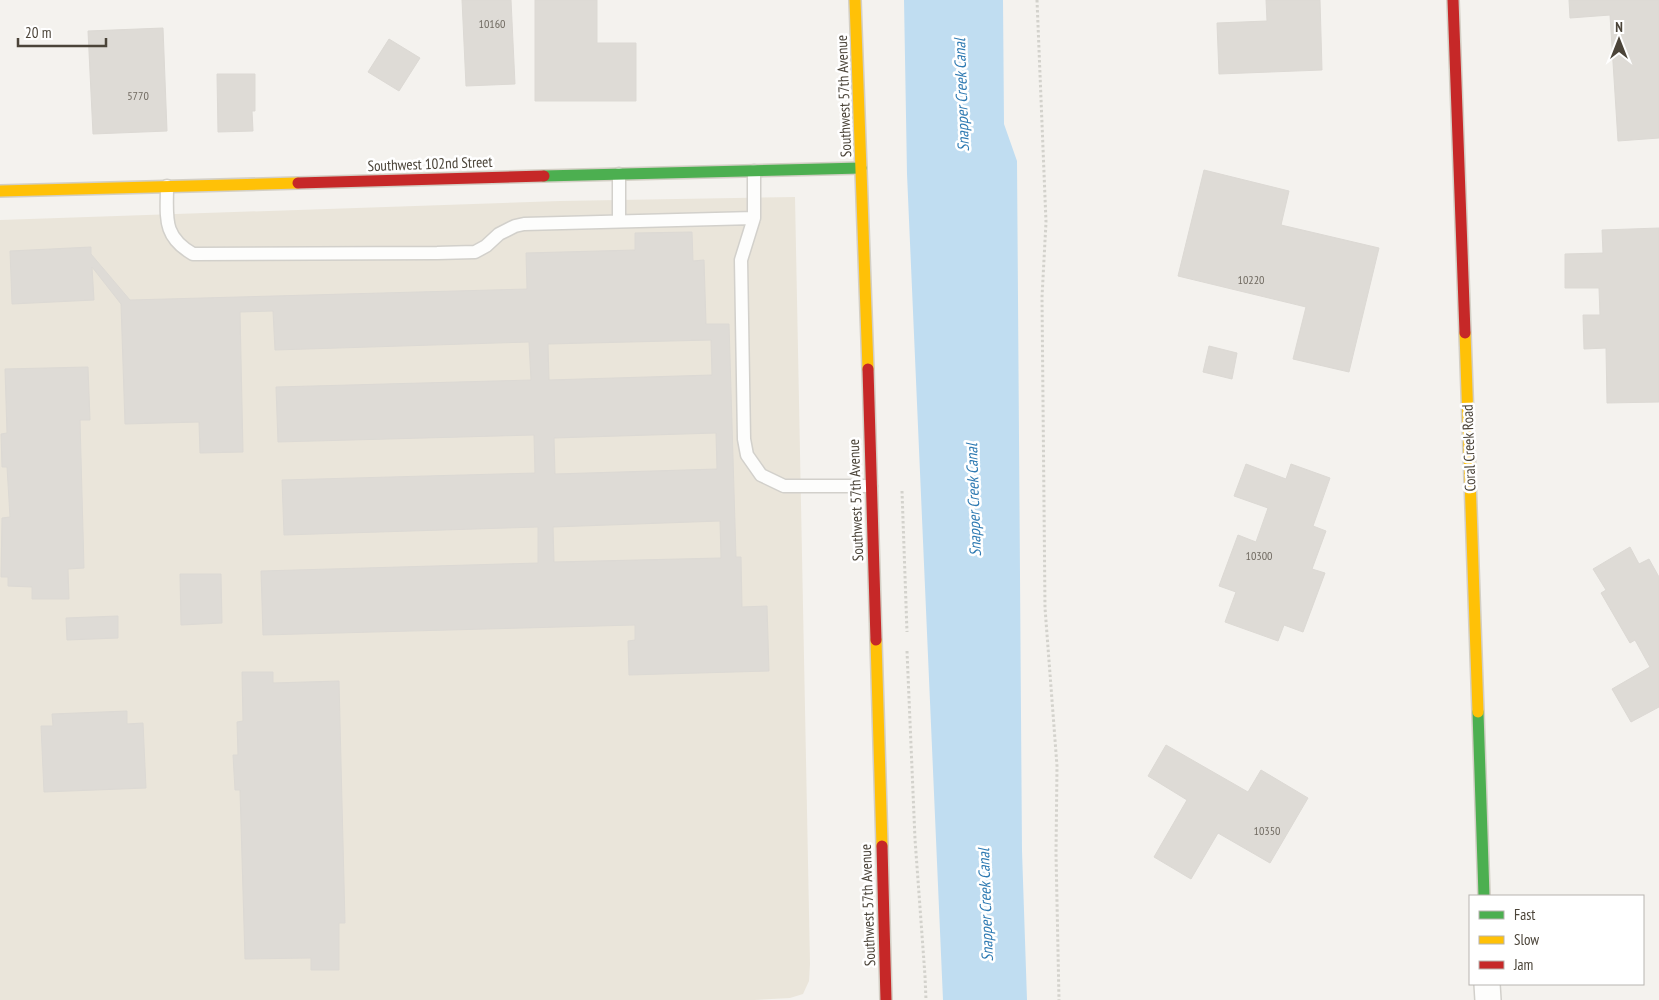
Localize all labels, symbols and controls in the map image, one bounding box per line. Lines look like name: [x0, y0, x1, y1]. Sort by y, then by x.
scale bar: [18, 15, 105, 47]
north arrow: [1594, 15, 1644, 65]
house number: 10160: [478, 16, 506, 31]
text: N: [1615, 18, 1623, 36]
text: 20 m: [25, 23, 51, 42]
street label: Southwest 57th Avenue: [832, 35, 855, 157]
water label: Snapper Creek Canal: [949, 37, 973, 152]
house number: 5770: [127, 88, 149, 103]
street label: Southwest 102nd Street: [367, 152, 493, 175]
house number: 10220: [1237, 272, 1265, 287]
street label: Coral Creek Road: [1457, 404, 1480, 492]
street label: Southwest 57th Avenue: [844, 439, 867, 561]
water label: Snapper Creek Canal: [961, 442, 985, 557]
house number: 10300: [1245, 548, 1273, 563]
house number: 10350: [1253, 823, 1281, 838]
street label: Southwest 57th Avenue: [856, 844, 879, 966]
water label: Snapper Creek Canal: [973, 847, 997, 962]
legend: [1469, 895, 1644, 985]
text: Fast: [1514, 905, 1535, 924]
text: Slow: [1514, 930, 1539, 949]
text: Jam: [1513, 955, 1533, 974]

